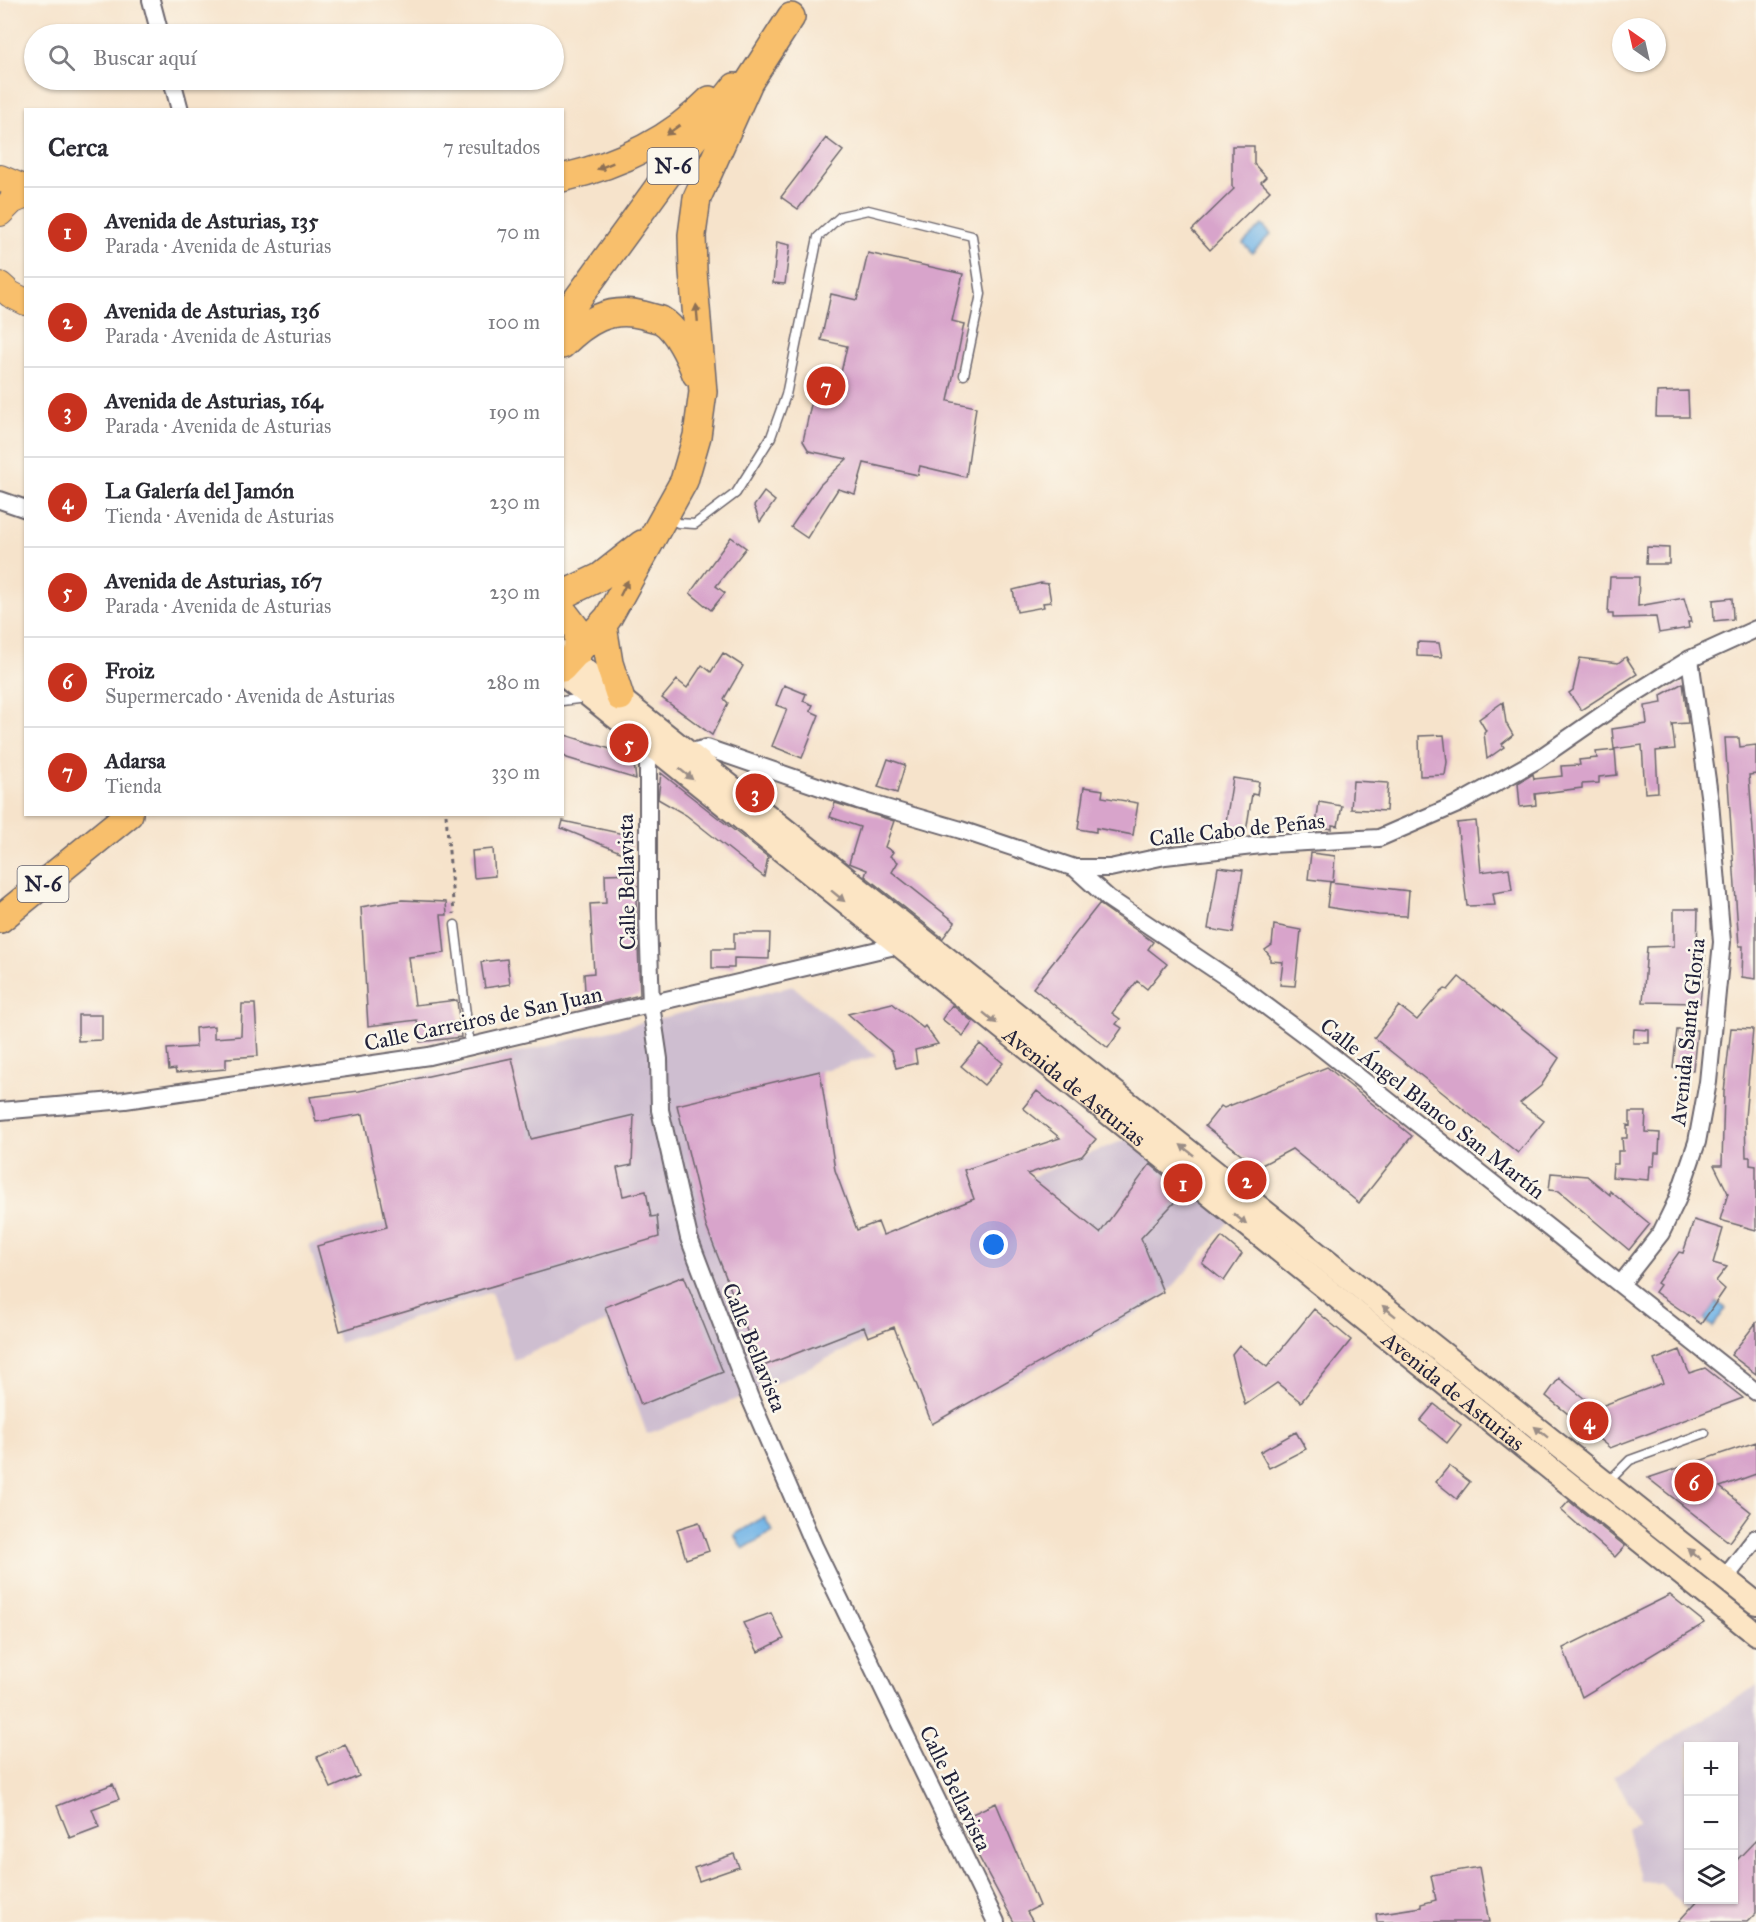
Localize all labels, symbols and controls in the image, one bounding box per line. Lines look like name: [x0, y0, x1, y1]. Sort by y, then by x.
north arrow: [1612, 18, 1666, 72]
search box: [24, 24, 564, 90]
icon: search: [45, 41, 78, 74]
text: Buscar aquí: [93, 44, 196, 71]
one-way arrow: [665, 124, 681, 136]
text: Cerca: [48, 131, 108, 163]
text: 7 resultados: [443, 135, 540, 159]
road number: N-6: [648, 148, 698, 184]
one-way arrow: [596, 162, 614, 171]
text: Avenida de Asturias, 135: [105, 207, 318, 234]
text: 1: [64, 220, 71, 244]
text: 70 m: [497, 220, 540, 244]
text: Parada · Avenida de Asturias: [105, 234, 331, 258]
text: Avenida de Asturias, 136: [105, 297, 319, 324]
one-way arrow: [692, 303, 702, 322]
text: 2: [63, 310, 72, 334]
text: 100 m: [488, 310, 540, 334]
text: Parada · Avenida de Asturias: [105, 324, 331, 348]
pin: 7: [806, 364, 846, 408]
text: Avenida de Asturias, 164: [105, 387, 323, 414]
text: 3: [64, 400, 72, 424]
text: 190 m: [489, 400, 540, 424]
text: Parada · Avenida de Asturias: [105, 414, 331, 438]
text: La Galería del Jamón: [105, 477, 294, 504]
text: 4: [62, 490, 73, 514]
text: 230 m: [489, 490, 540, 514]
text: Tienda · Avenida de Asturias: [105, 504, 334, 528]
text: Avenida de Asturias, 167: [105, 567, 322, 594]
one-way arrow: [619, 579, 629, 597]
text: 5: [63, 580, 72, 604]
text: 230 m: [489, 580, 540, 604]
text: Parada · Avenida de Asturias: [105, 594, 331, 618]
text: Froiz: [105, 657, 154, 684]
text: 6: [62, 670, 73, 694]
text: 280 m: [487, 670, 540, 694]
text: Supermercado · Avenida de Asturias: [105, 684, 395, 708]
pin: 5: [610, 720, 648, 766]
text: Adarsa: [105, 747, 166, 774]
text: 7: [62, 760, 73, 784]
text: 330 m: [491, 760, 540, 784]
one-way arrow: [678, 767, 694, 780]
pin: 3: [736, 770, 774, 816]
text: Tienda: [105, 774, 162, 798]
street label: Calle Cabo de Peñas: [1148, 807, 1326, 852]
street label: Calle Bellavista: [612, 813, 641, 950]
road number: N-6: [18, 866, 68, 902]
one-way arrow: [830, 889, 845, 901]
street label: Avenida Santa Gloria: [1664, 936, 1711, 1128]
street label: Calle Carreiros de San Juan: [362, 980, 605, 1057]
one-way arrow: [982, 1011, 997, 1024]
street label: Calle Ángel Blanco San Martín: [1315, 1012, 1551, 1205]
street label: Avenida de Asturias: [997, 1021, 1151, 1152]
one-way arrow: [1180, 1144, 1195, 1157]
pin: 2: [1228, 1158, 1266, 1202]
pin: 1: [1164, 1160, 1202, 1206]
one-way arrow: [1232, 1212, 1247, 1225]
your location: [979, 1230, 1008, 1259]
street label: Calle Bellavista: [716, 1279, 793, 1416]
one-way arrow: [1381, 1305, 1396, 1317]
street label: Avenida de Asturias: [1376, 1325, 1530, 1457]
pin: 4: [1570, 1398, 1608, 1444]
one-way arrow: [1533, 1426, 1549, 1439]
pin: 6: [1674, 1460, 1714, 1504]
one-way arrow: [1686, 1547, 1702, 1560]
street label: Calle Bellavista: [913, 1721, 998, 1856]
map controls: [1684, 1742, 1738, 1904]
button: +: [1684, 1742, 1738, 1796]
button: −: [1684, 1796, 1738, 1850]
button: layers: [1684, 1850, 1738, 1904]

